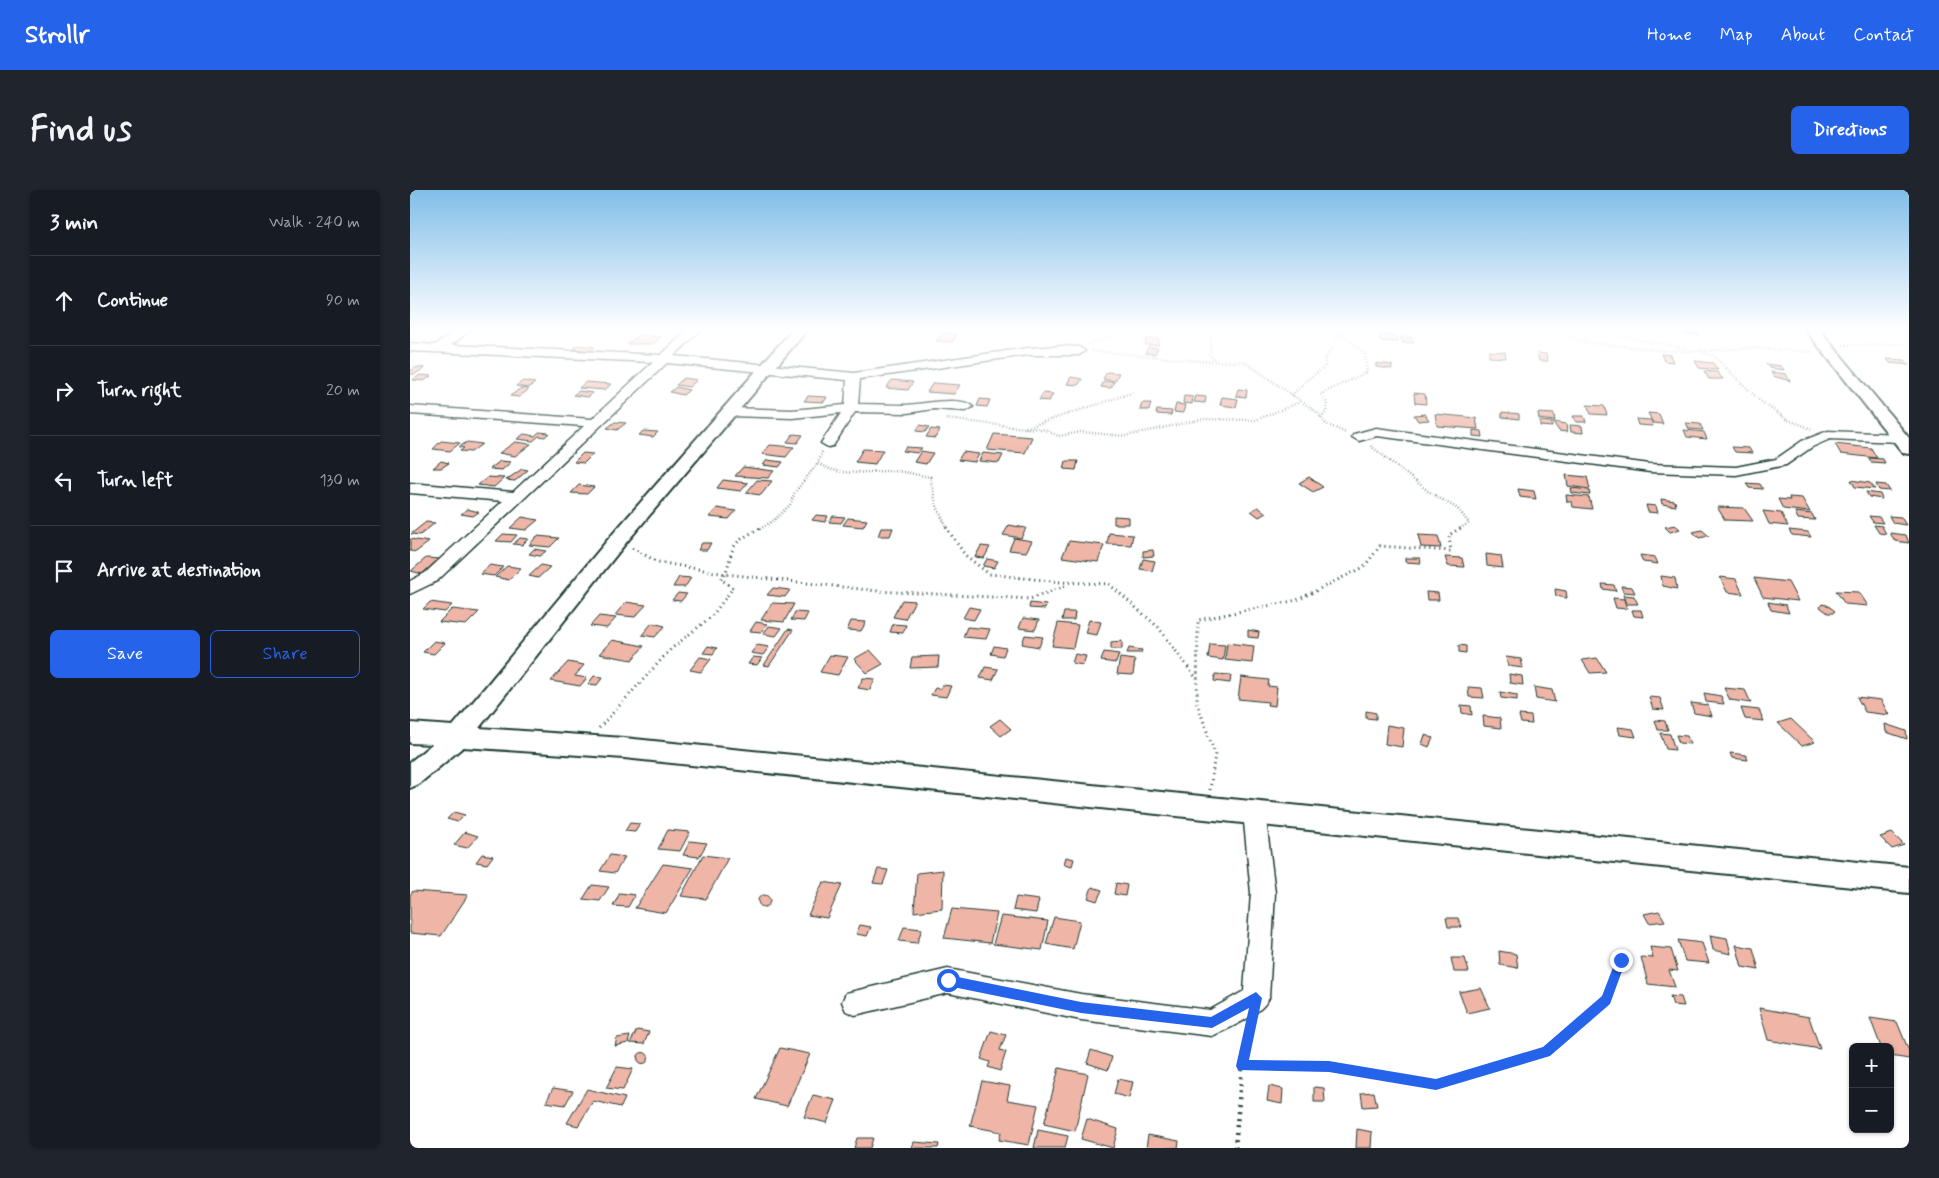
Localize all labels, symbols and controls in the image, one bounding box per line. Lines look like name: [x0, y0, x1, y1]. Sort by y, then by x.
text: Strollr: [25, 20, 89, 51]
text: Home: [1647, 23, 1692, 47]
text: Map: [1720, 23, 1753, 47]
text: About: [1781, 23, 1825, 47]
text: Contact: [1853, 23, 1914, 47]
button: Directions: [1791, 106, 1909, 154]
text: Find us: [30, 107, 132, 153]
text: 3 min: [50, 209, 98, 237]
text: Walk · 240 m: [269, 212, 360, 233]
icon: ahead: [50, 287, 78, 315]
text: Continue: [97, 288, 168, 313]
text: 90 m: [326, 290, 360, 311]
icon: right: [50, 377, 78, 405]
text: Turn right: [97, 378, 181, 403]
text: 20 m: [326, 380, 360, 401]
icon: left: [50, 467, 78, 495]
text: Turn left: [97, 468, 173, 493]
text: 130 m: [319, 470, 360, 491]
icon: arrive: [50, 557, 78, 585]
text: Arrive at destination: [97, 558, 261, 583]
button: Save: [50, 630, 200, 678]
button: Share: [210, 630, 360, 678]
route end: [1610, 949, 1633, 972]
route start: [937, 969, 960, 992]
map controls: [1849, 1043, 1894, 1133]
button: +: [1849, 1043, 1894, 1088]
button: −: [1849, 1088, 1894, 1133]

